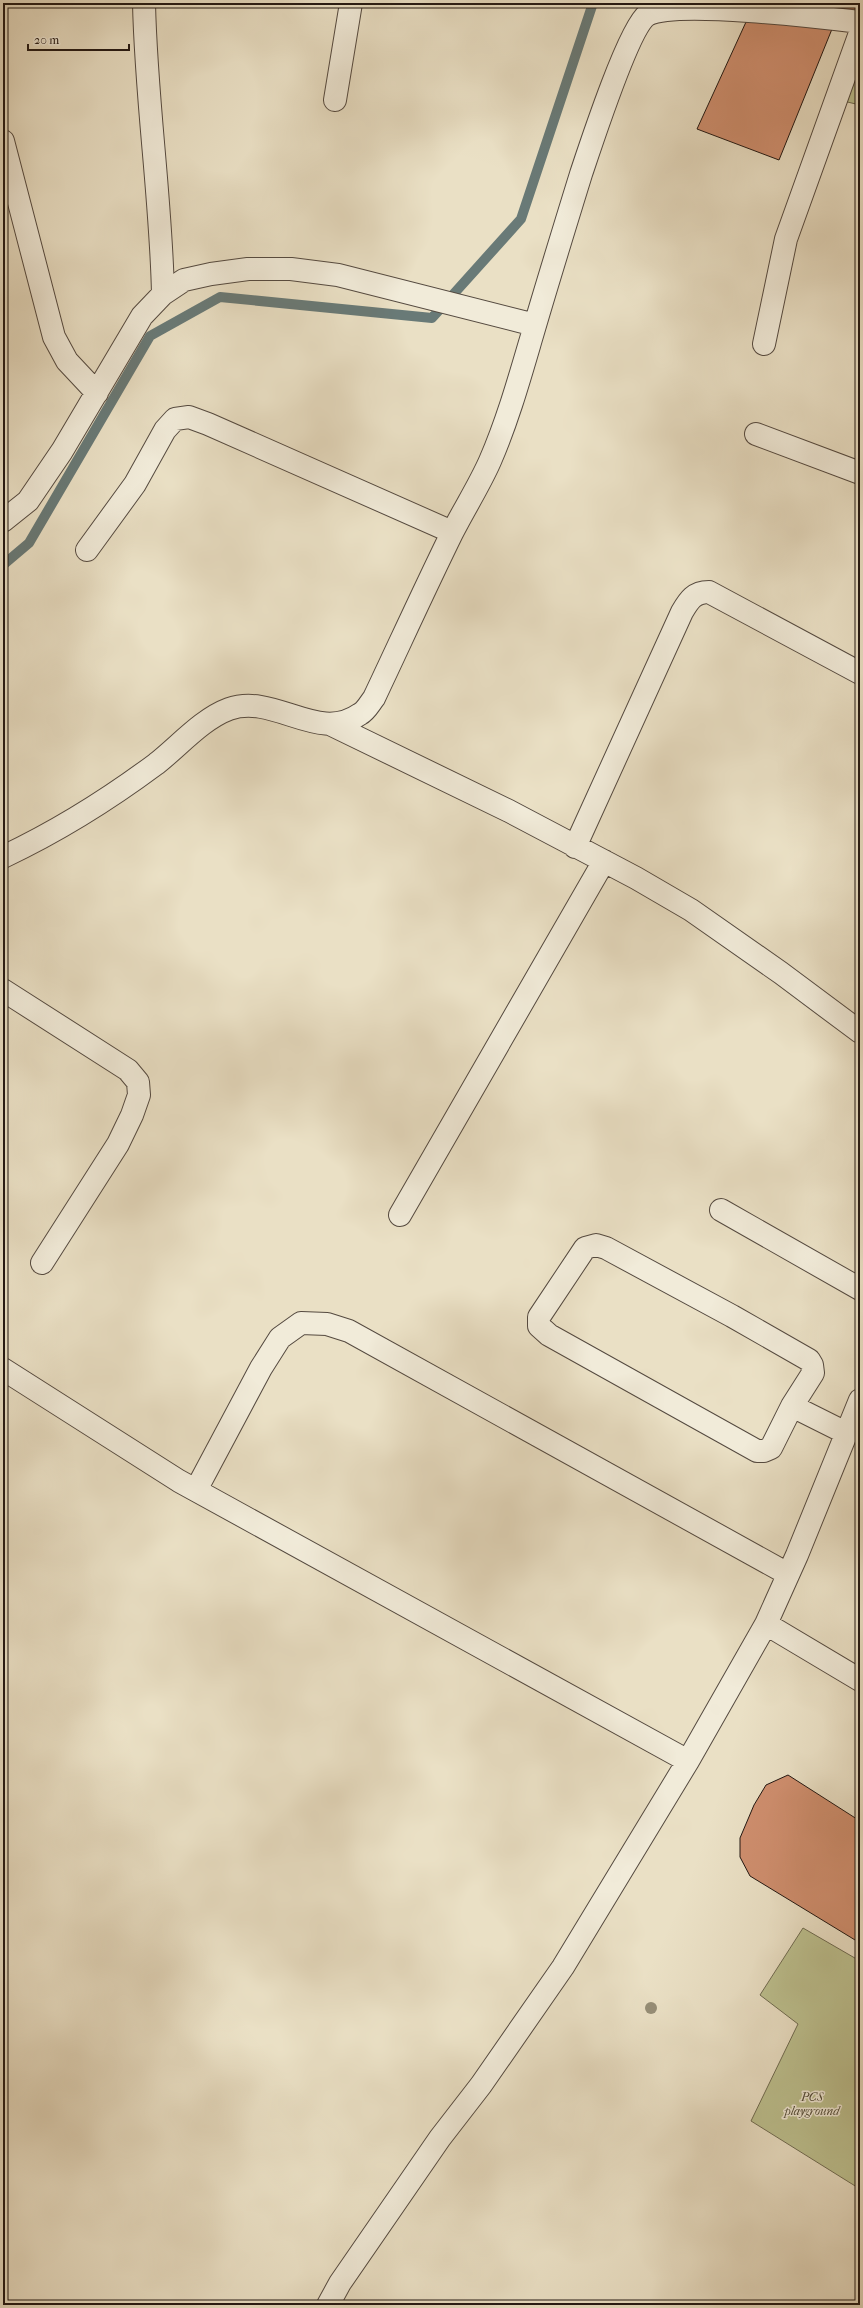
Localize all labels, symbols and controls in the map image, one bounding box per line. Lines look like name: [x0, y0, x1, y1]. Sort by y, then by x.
scale bar: [28, 26, 129, 52]
text: 20 m: [34, 33, 59, 47]
park label: PCS playground: [783, 2090, 841, 2118]

